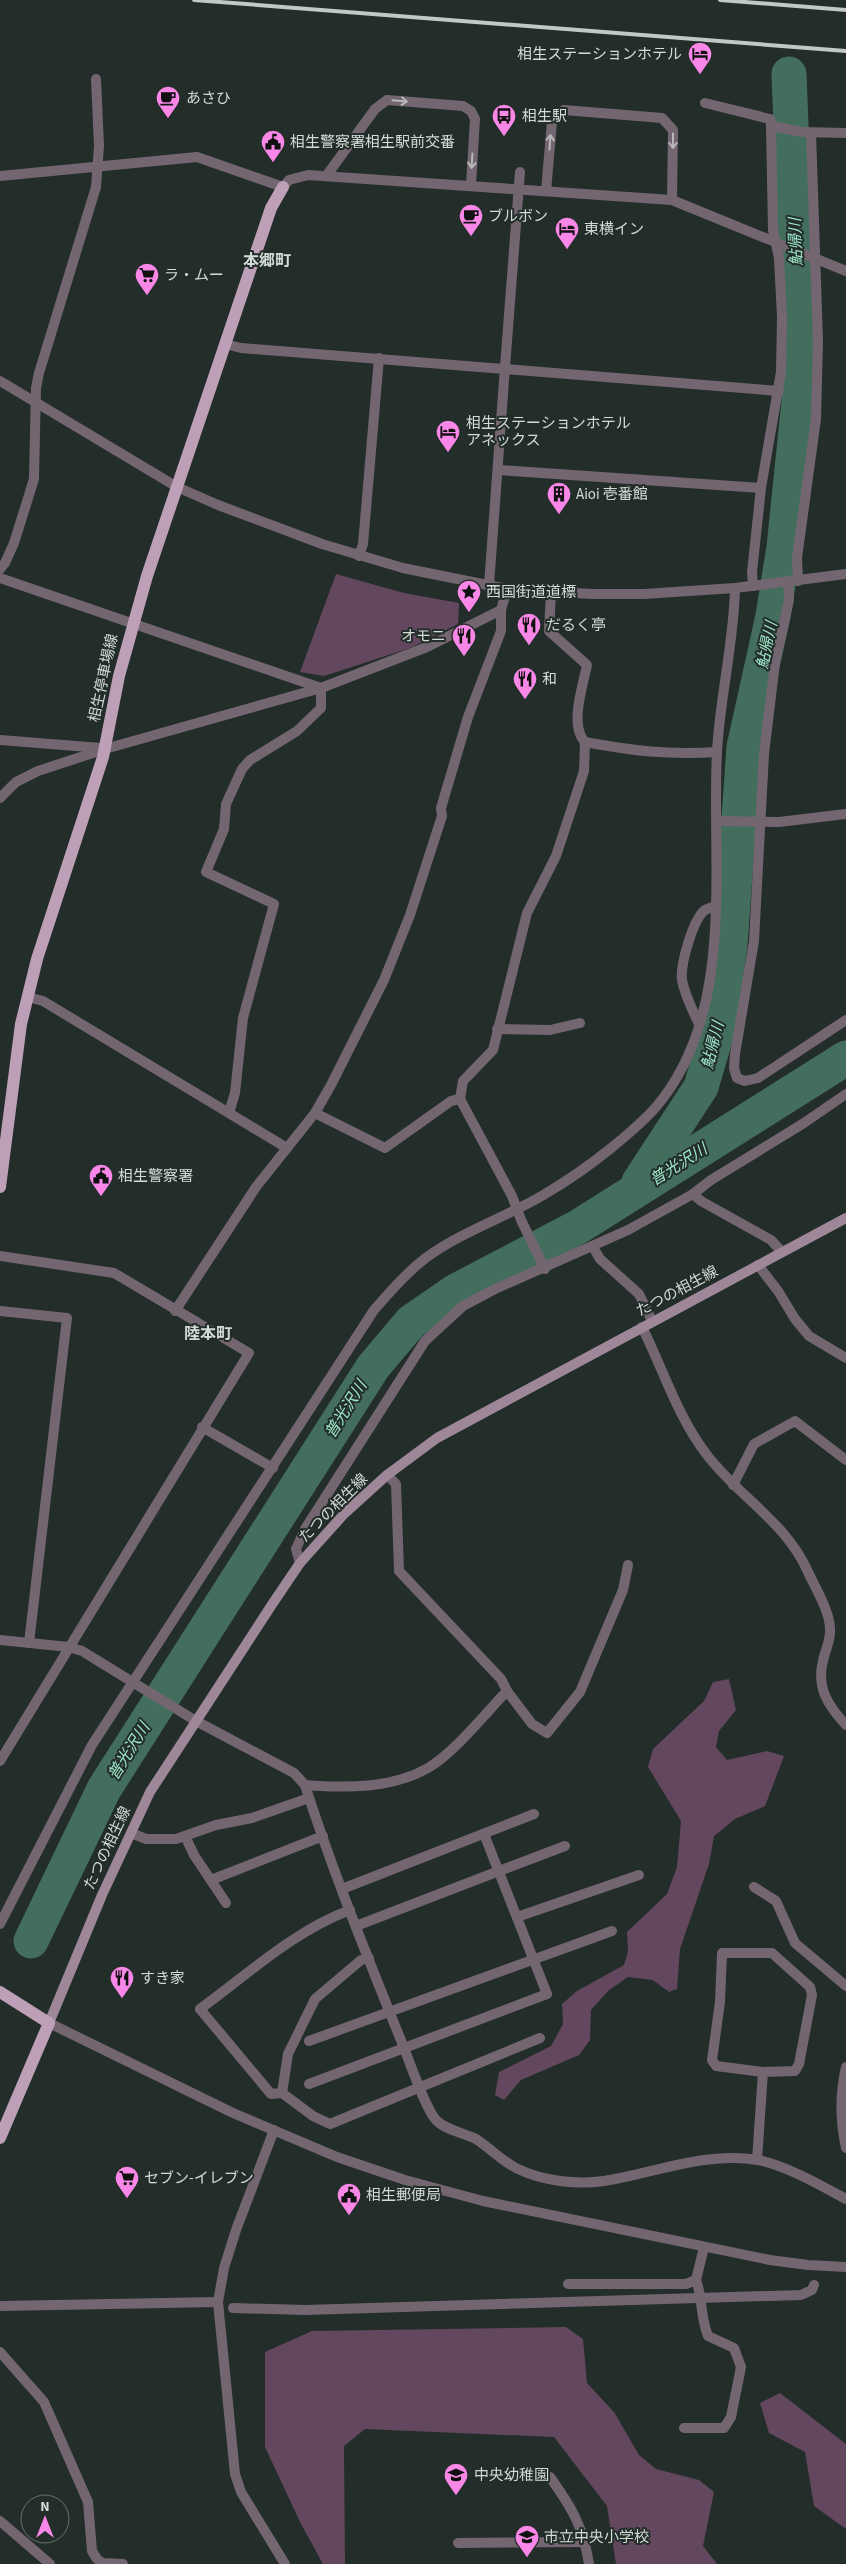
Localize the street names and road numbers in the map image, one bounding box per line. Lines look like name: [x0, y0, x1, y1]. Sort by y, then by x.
street label: 相生停車場線: [84, 632, 123, 724]
street label: たつの相生線: [633, 1261, 722, 1322]
street label: たつの相生線: [294, 1469, 373, 1548]
street label: たつの相生線: [79, 1803, 136, 1893]

